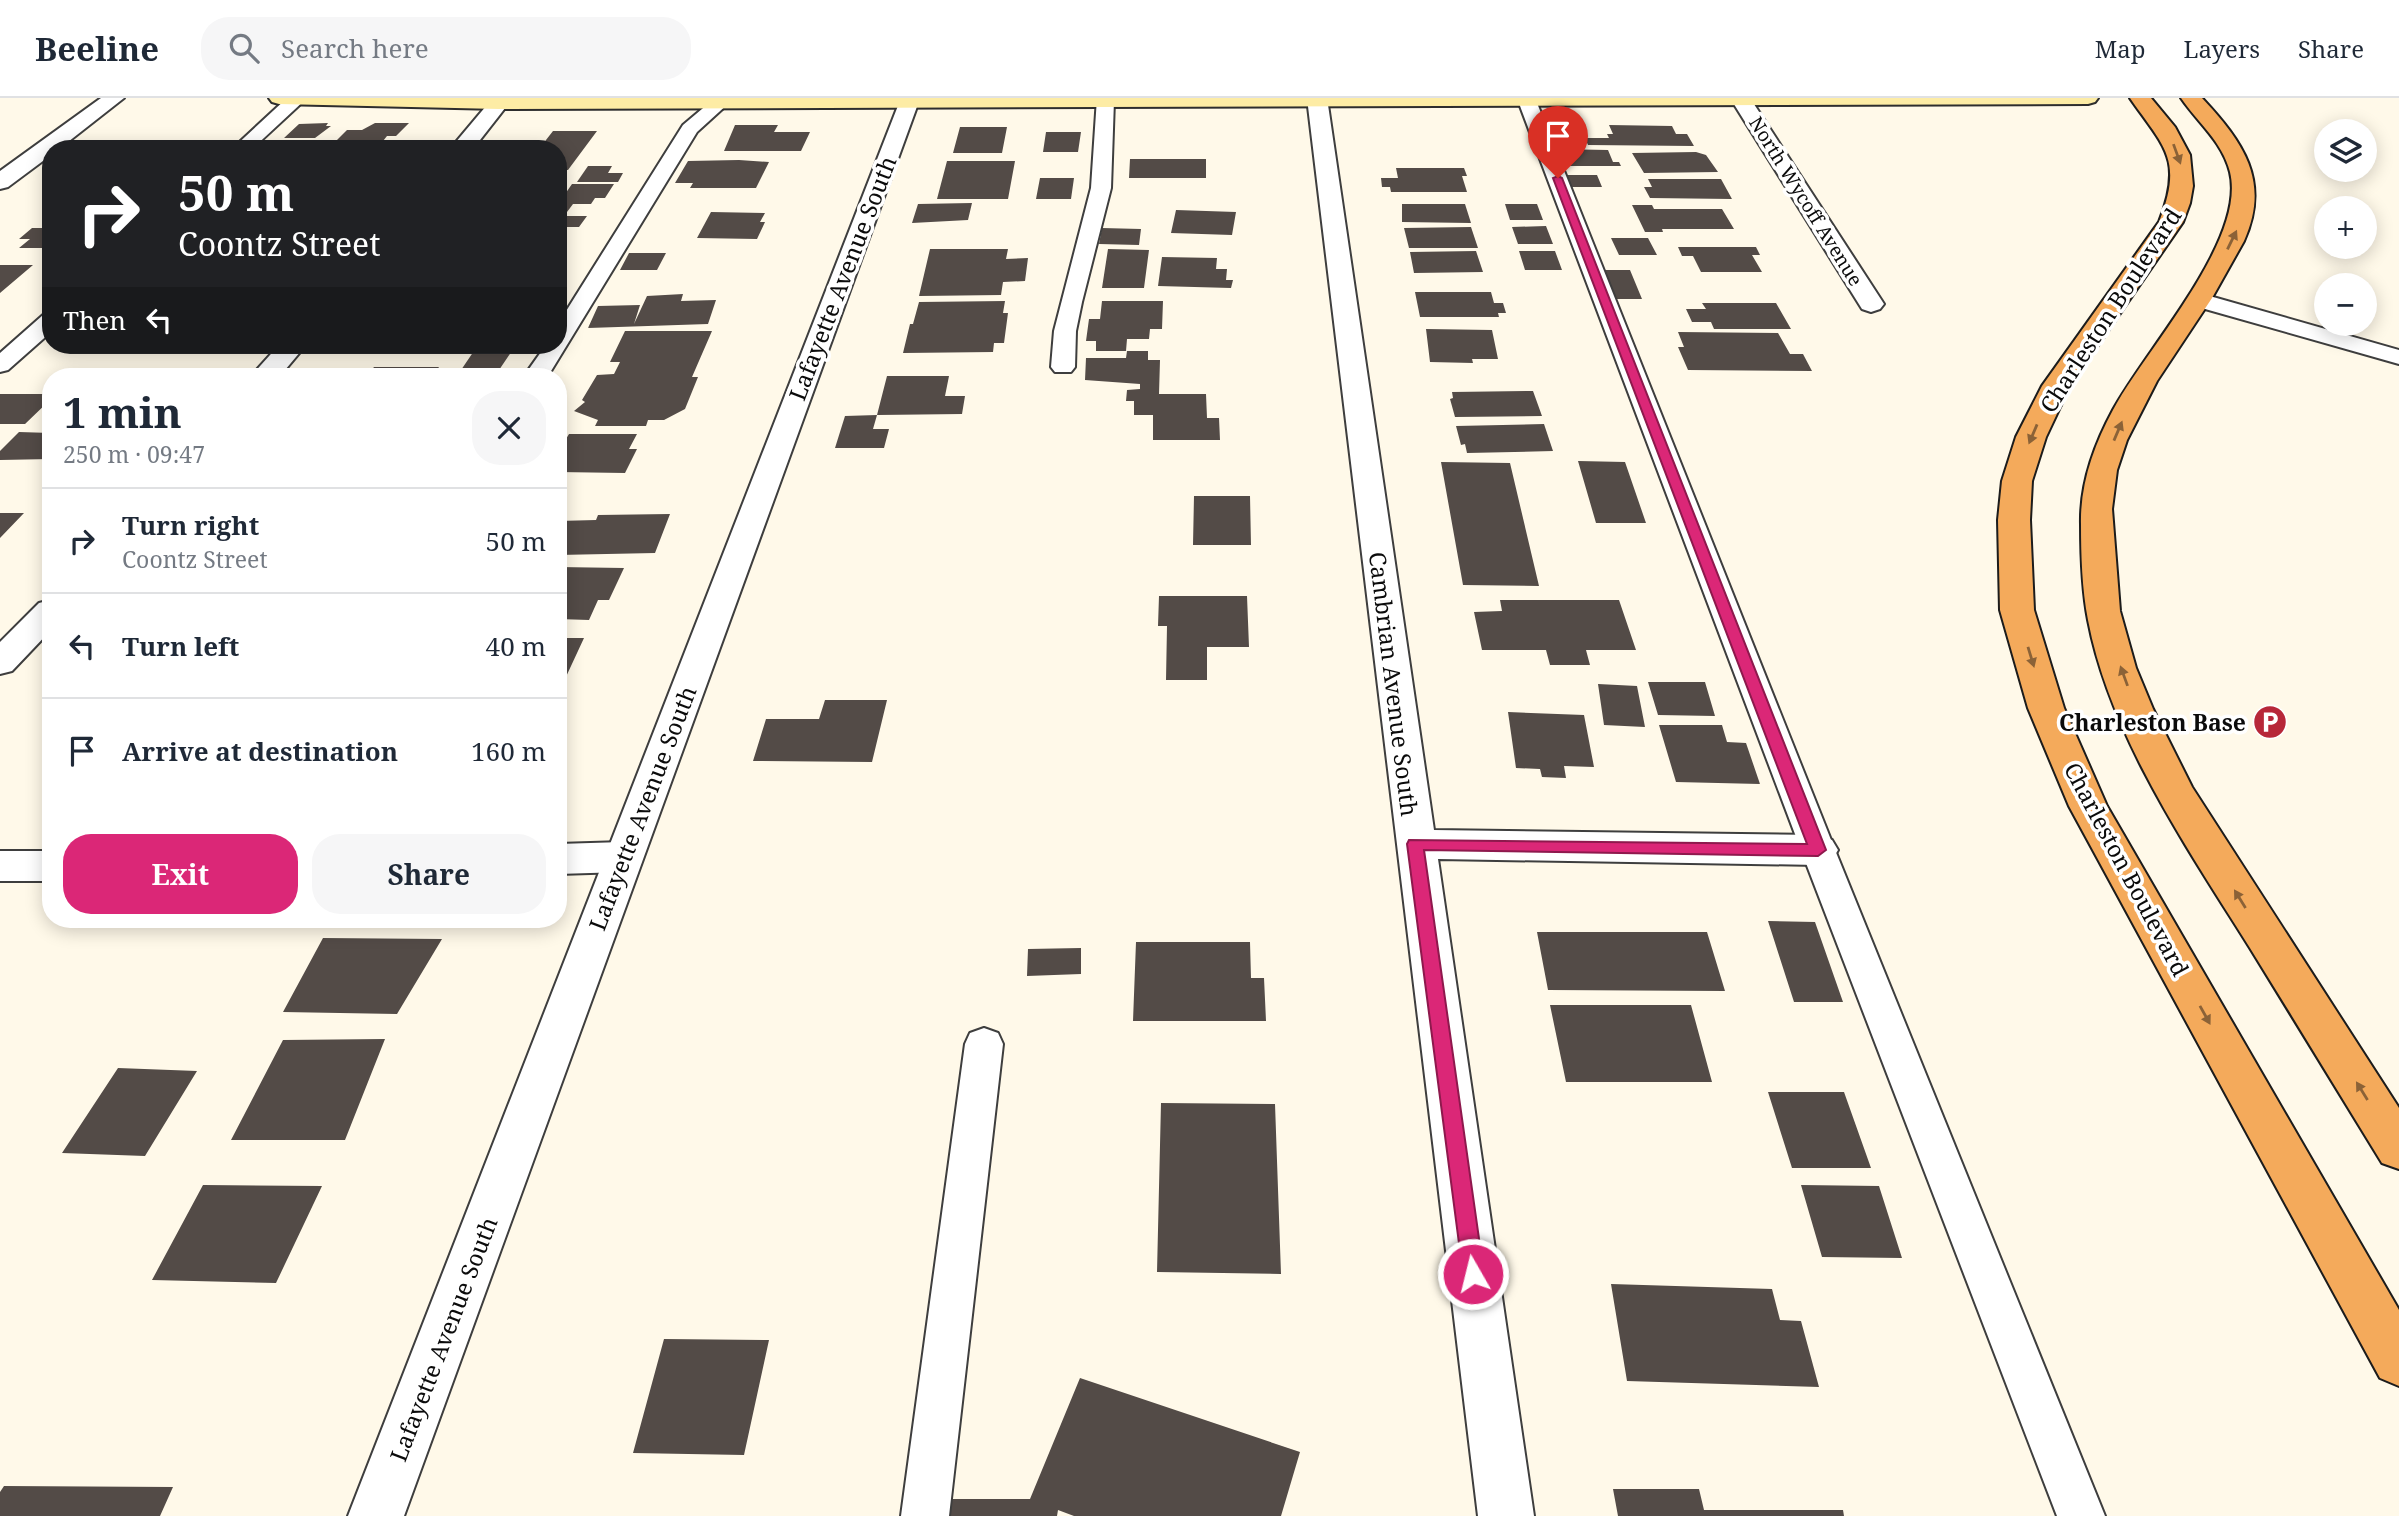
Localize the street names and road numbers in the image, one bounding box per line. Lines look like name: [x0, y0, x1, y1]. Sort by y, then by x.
street label: North Wycoff Avenue: [1743, 111, 1869, 291]
street label: Lafayette Avenue South: [781, 151, 903, 405]
street label: Charleston Boulevard: [2032, 201, 2188, 419]
street label: Cambrian Avenue South: [1362, 550, 1426, 818]
street label: Lafayette Avenue South: [581, 681, 703, 935]
street label: Charleston Boulevard: [2057, 756, 2197, 982]
street label: Lafayette Avenue South: [382, 1212, 504, 1466]

